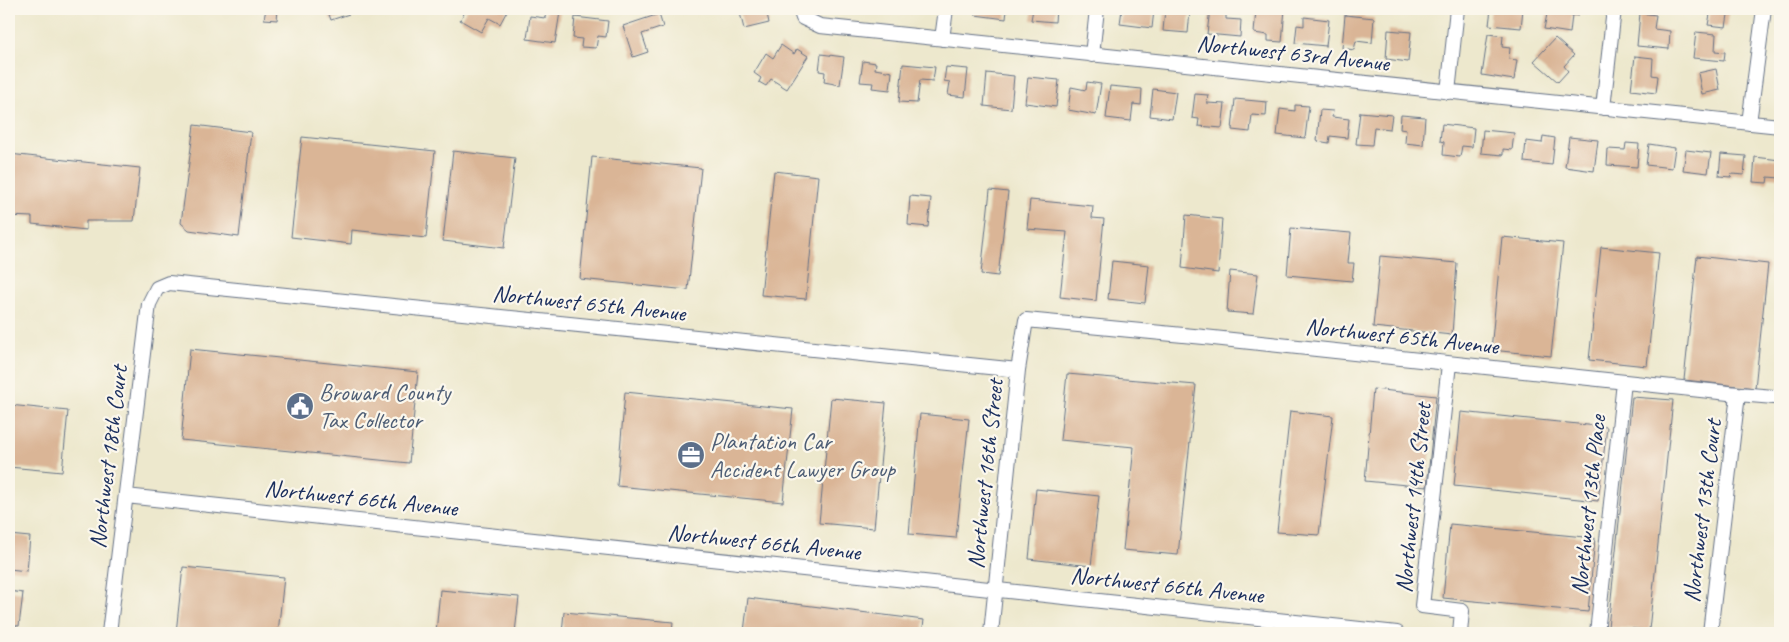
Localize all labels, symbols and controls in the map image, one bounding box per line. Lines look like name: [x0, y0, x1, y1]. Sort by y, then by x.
street label: Northwest 63rd Avenue: [1195, 28, 1393, 78]
street label: Northwest 65th Avenue: [491, 278, 689, 328]
street label: Northwest 65th Avenue: [1304, 311, 1502, 361]
street label: Northwest 18th Court: [82, 362, 134, 550]
street label: Northwest 16th Street: [960, 376, 1010, 570]
place label: Broward County Tax Collector: [319, 377, 452, 435]
public building icon: Broward County Tax Collector: [285, 391, 315, 421]
street label: Northwest 14th Street: [1388, 400, 1438, 594]
street label: Northwest 13th Place: [1564, 411, 1613, 596]
street label: Northwest 13th Court: [1676, 416, 1728, 604]
place label: Plantation Car Accident Lawyer Group: [710, 426, 896, 484]
office icon: Plantation Car Accident Lawyer Group: [676, 440, 706, 470]
street label: Northwest 66th Avenue: [263, 473, 461, 523]
street label: Northwest 66th Avenue: [666, 517, 864, 567]
street label: Northwest 66th Avenue: [1069, 560, 1267, 610]

